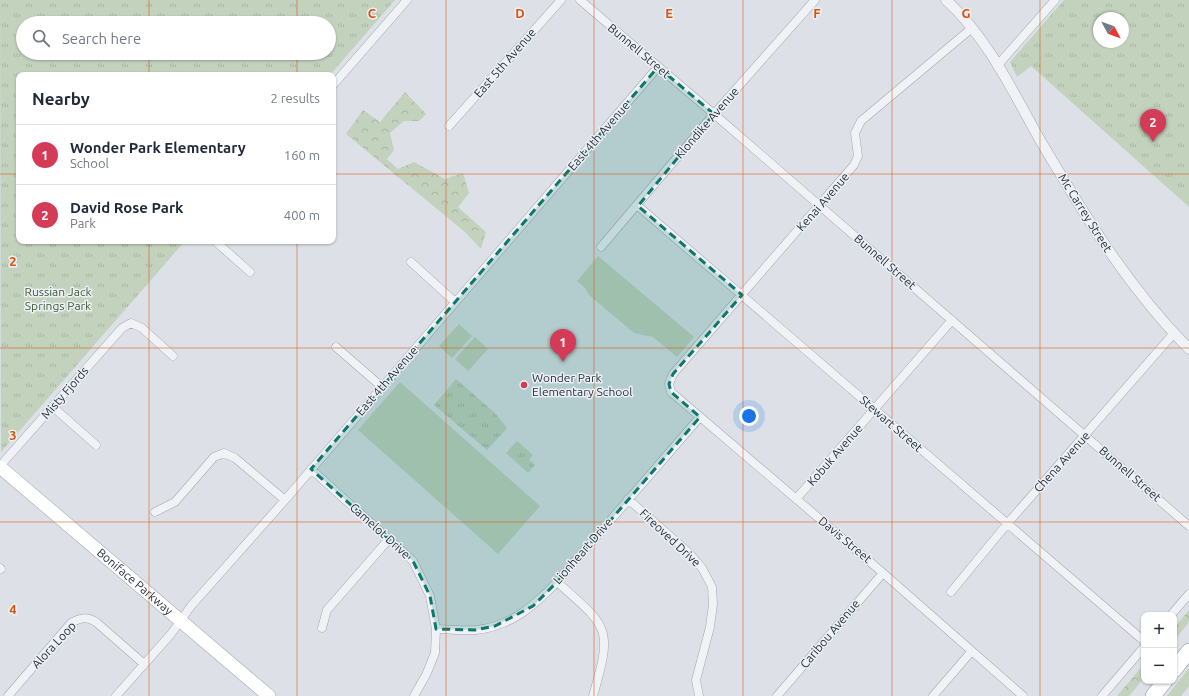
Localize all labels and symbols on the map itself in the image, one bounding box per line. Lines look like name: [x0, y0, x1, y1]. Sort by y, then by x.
text: C: [368, 6, 377, 20]
text: D: [515, 6, 525, 20]
text: E: [665, 6, 673, 20]
text: F: [813, 6, 821, 20]
text: G: [962, 6, 971, 20]
north arrow: [1093, 12, 1129, 48]
street label: Bunnell Street: [606, 21, 673, 81]
street label: East 5th Avenue: [471, 26, 538, 100]
street label: Klondike Avenue: [672, 84, 741, 161]
street label: East 4th Avenue: [565, 99, 632, 173]
pin: 2: [1140, 109, 1166, 142]
street label: Kenai Avenue: [794, 170, 851, 233]
street label: Mc Carrey Street: [1056, 171, 1115, 255]
street label: Bunnell Street: [852, 231, 919, 292]
text: 2: [9, 254, 17, 268]
park label: Russian Jack Springs Park: [24, 285, 92, 312]
pin: 1: [550, 329, 576, 362]
street label: East 4th Avenue: [353, 344, 420, 418]
street label: Misty Fjords: [38, 364, 91, 421]
place label: Wonder Park Elementary School: [532, 371, 632, 398]
marker: Wonder Park Elementary School: [519, 380, 529, 390]
street label: Stewart Street: [857, 393, 925, 454]
your location: [739, 406, 759, 426]
street label: Kobuk Avenue: [804, 421, 865, 488]
text: 3: [9, 428, 17, 442]
street label: Chena Avenue: [1031, 429, 1092, 495]
street label: Bunnell Street: [1097, 443, 1164, 504]
street label: Camelot Drive: [348, 500, 413, 561]
street label: Fireoved Drive: [637, 506, 703, 569]
street label: Davis Street: [816, 514, 875, 566]
street label: Lionheart Drive: [551, 515, 615, 586]
street label: Boniface Parkway: [95, 546, 176, 617]
street label: Caribou Avenue: [797, 597, 862, 670]
text: 4: [9, 602, 17, 616]
street label: Alora Loop: [29, 619, 78, 671]

